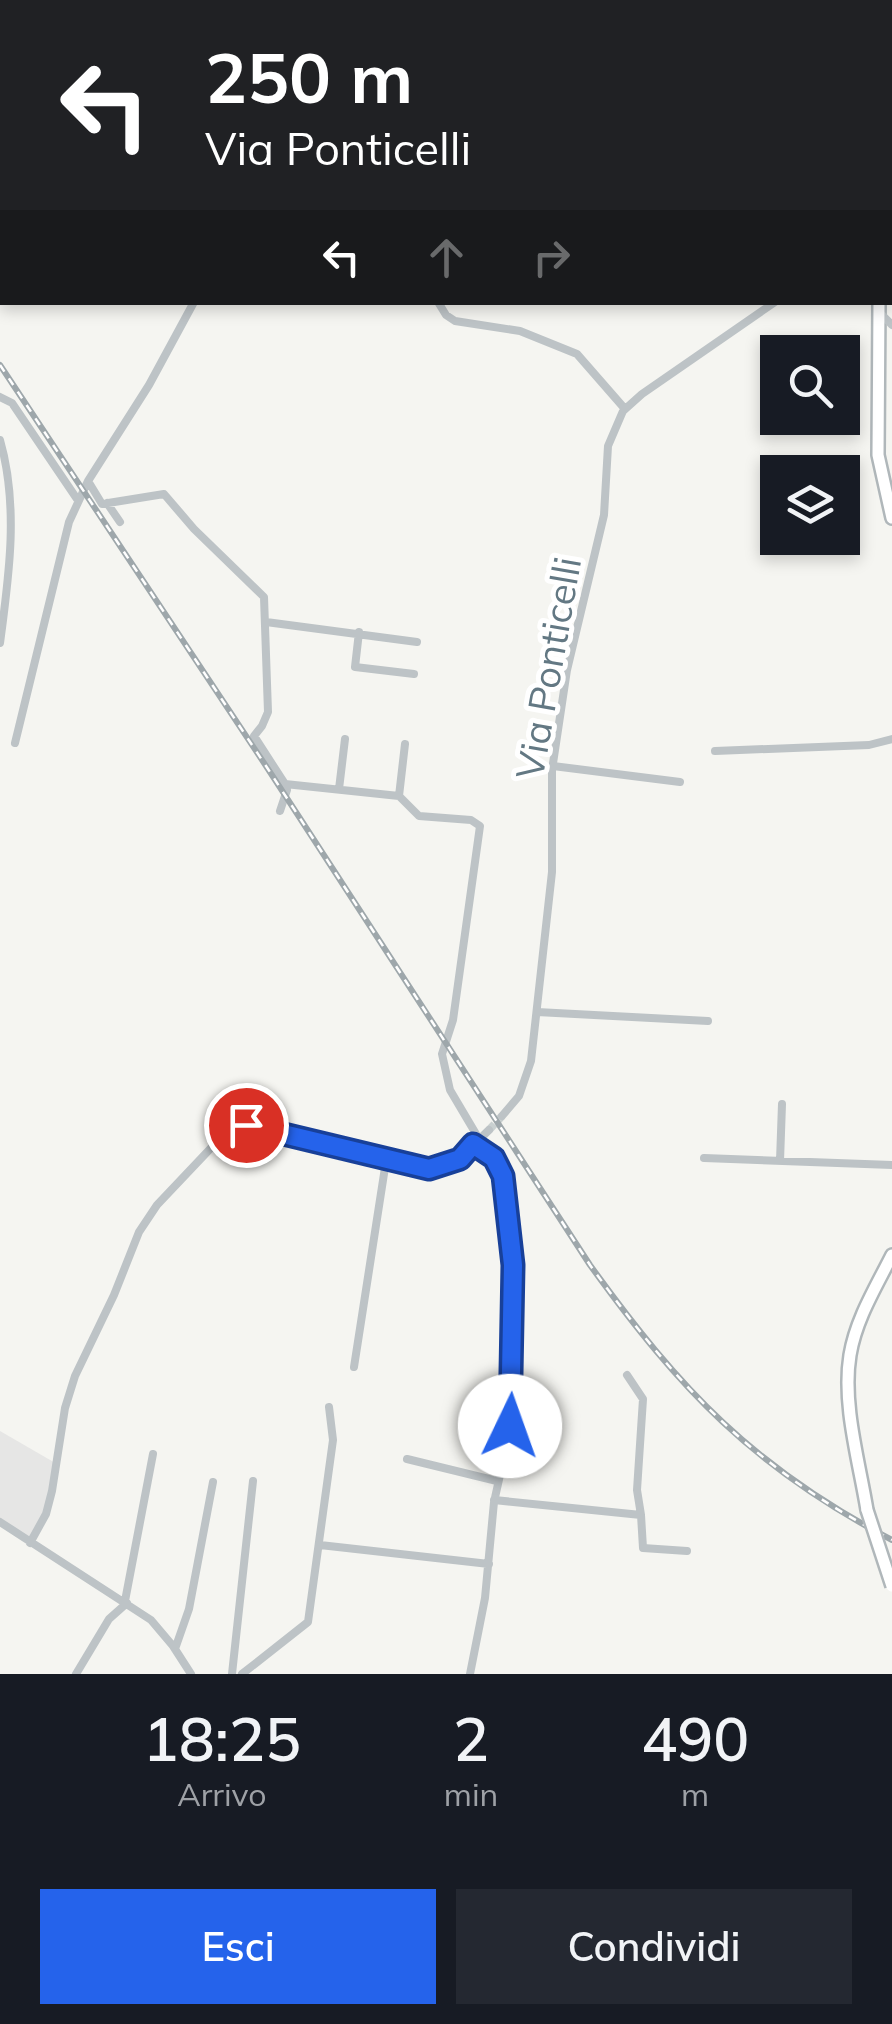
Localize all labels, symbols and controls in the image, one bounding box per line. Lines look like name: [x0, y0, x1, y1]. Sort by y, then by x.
text: 250 m: [205, 33, 413, 121]
icon: left: [40, 40, 170, 170]
text: Via Ponticelli: [205, 120, 471, 176]
icon: left: [314, 230, 369, 285]
icon: ahead: [419, 230, 474, 285]
icon: right: [524, 230, 579, 285]
map controls: [760, 335, 860, 555]
button: search: [760, 335, 860, 435]
button: layers: [760, 455, 860, 555]
street label: Via Ponticelli: [505, 553, 591, 783]
pin: [204, 1083, 289, 1168]
icon: arrive: [219, 1098, 274, 1153]
position arrow: [458, 1374, 562, 1478]
text: 18:25: [143, 1701, 301, 1776]
text: 2: [453, 1701, 489, 1776]
text: 490: [641, 1701, 749, 1776]
text: Arrivo: [177, 1774, 267, 1814]
text: min: [444, 1774, 498, 1814]
text: m: [681, 1774, 709, 1814]
button: Esci: [40, 1889, 436, 2004]
button: Condividi: [456, 1889, 852, 2004]

